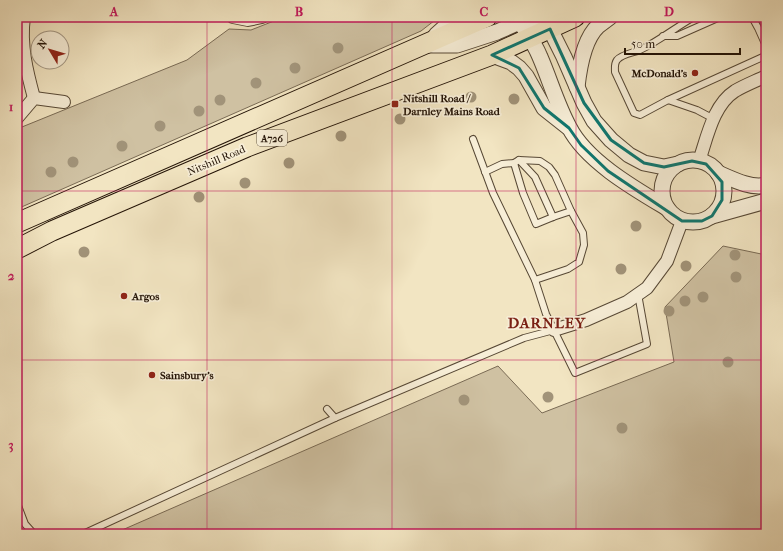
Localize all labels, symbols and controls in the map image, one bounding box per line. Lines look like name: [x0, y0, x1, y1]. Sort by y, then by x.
text: A: [109, 4, 119, 19]
text: B: [295, 4, 304, 19]
text: C: [480, 4, 489, 19]
text: D: [664, 4, 674, 19]
north arrow: [30, 30, 70, 70]
scale bar: [625, 30, 740, 56]
text: N: [35, 36, 51, 51]
text: 50 m: [631, 37, 655, 51]
place label: McDonald's: [631, 67, 687, 80]
marker: McDonald's: [690, 68, 700, 78]
place label: Nitshill Road / Darnley Mains Road: [402, 92, 501, 118]
text: 1: [9, 99, 14, 114]
marker: Nitshill Road / Darnley Mains Road: [390, 99, 400, 109]
road number: A726: [257, 130, 287, 146]
street label: Nitshill Road: [185, 142, 248, 179]
text: 2: [8, 268, 15, 283]
place label: Argos: [131, 290, 159, 303]
marker: Argos: [119, 291, 129, 301]
district label: DARNLEY: [508, 314, 586, 332]
place label: Sainsbury's: [160, 369, 214, 382]
marker: Sainsbury's: [147, 370, 157, 380]
text: 3: [8, 437, 14, 453]

